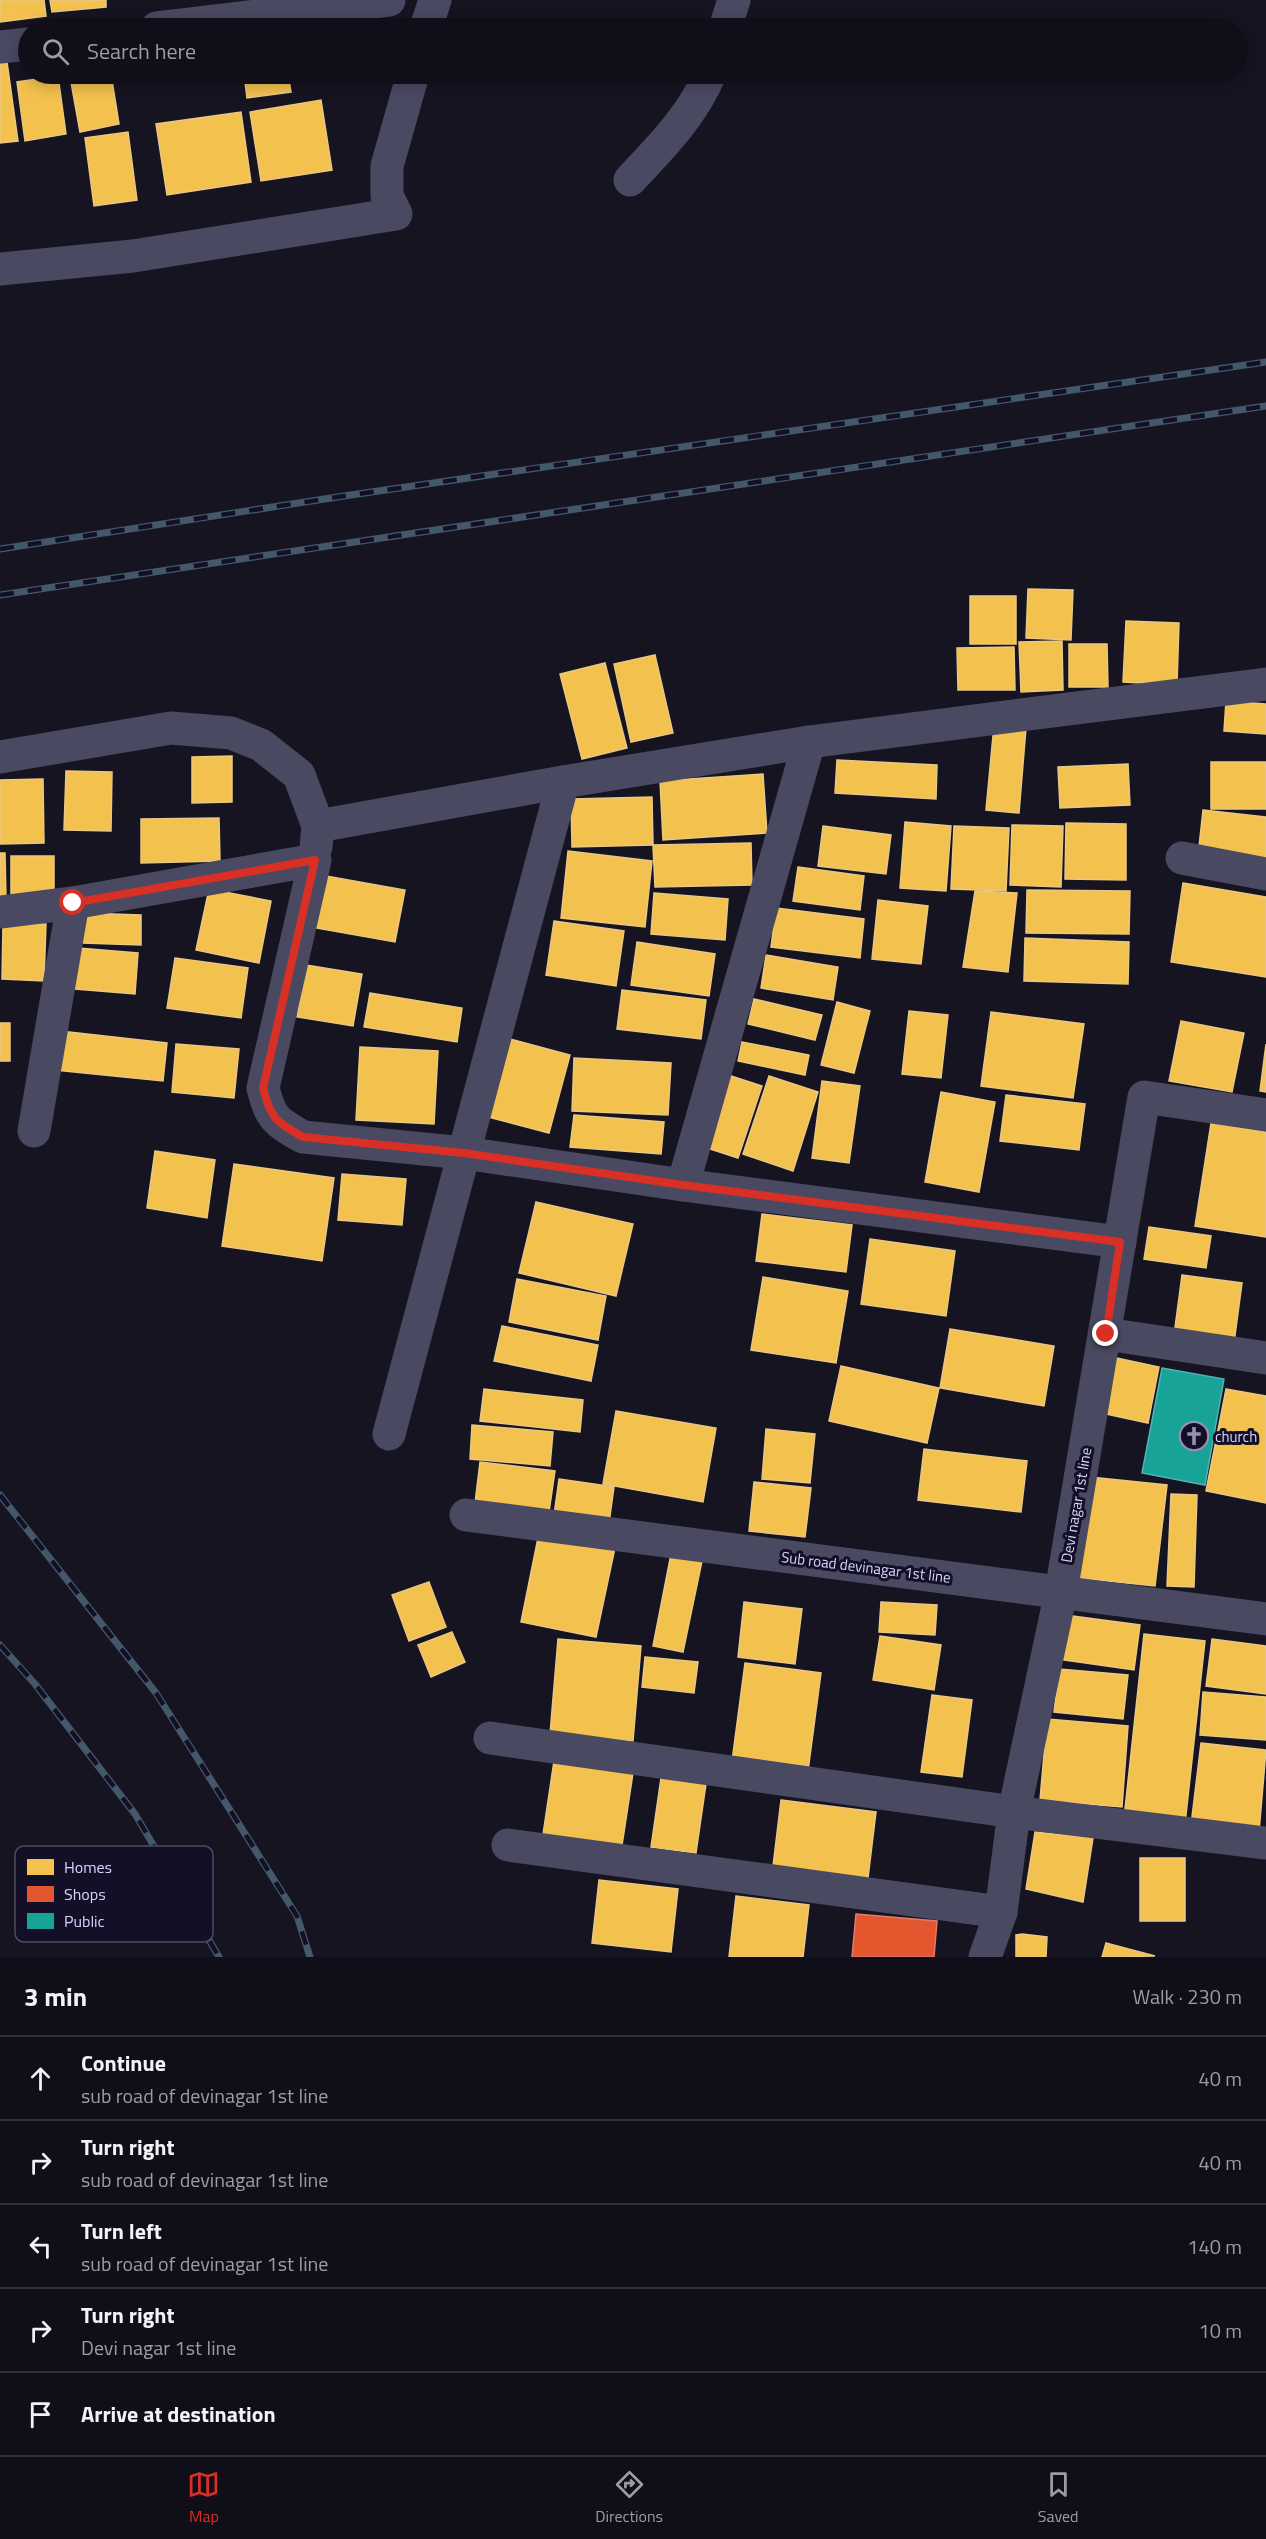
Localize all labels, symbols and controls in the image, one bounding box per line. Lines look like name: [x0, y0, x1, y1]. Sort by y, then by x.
search box: [18, 18, 1248, 84]
text: Search here: [87, 34, 196, 68]
icon: search: [39, 35, 72, 68]
route start: [59, 889, 85, 915]
route end: [1092, 1320, 1118, 1346]
church icon: church: [1178, 1420, 1210, 1452]
place label: church: [1215, 1425, 1257, 1448]
street label: Devi nagar 1st line: [1055, 1446, 1097, 1564]
street label: Sub road devinagar 1st line: [780, 1545, 952, 1589]
legend: [15, 1846, 213, 1942]
text: Homes: [64, 1855, 112, 1879]
text: Shops: [64, 1882, 106, 1906]
text: Public: [64, 1909, 105, 1933]
text: 3 min: [24, 1977, 87, 2016]
text: Walk · 230 m: [1133, 1981, 1242, 2012]
text: Continue: [81, 2046, 166, 2080]
icon: ahead: [24, 2062, 57, 2095]
text: 40 m: [1198, 2063, 1242, 2094]
text: sub road of devinagar 1st line: [81, 2080, 328, 2111]
text: Turn right: [81, 2130, 175, 2164]
icon: right: [24, 2146, 57, 2179]
text: 40 m: [1198, 2147, 1242, 2178]
text: sub road of devinagar 1st line: [81, 2164, 328, 2195]
text: Turn left: [81, 2214, 162, 2248]
icon: left: [24, 2230, 57, 2263]
text: 140 m: [1187, 2231, 1242, 2262]
text: sub road of devinagar 1st line: [81, 2248, 328, 2279]
text: Turn right: [81, 2298, 175, 2332]
icon: right: [24, 2314, 57, 2347]
text: 10 m: [1198, 2315, 1242, 2346]
text: Devi nagar 1st line: [81, 2332, 236, 2363]
text: Arrive at destination: [81, 2397, 276, 2431]
icon: arrive: [24, 2398, 57, 2431]
tab: Map: [187, 2468, 220, 2528]
tab: Directions: [595, 2468, 663, 2528]
tab: Saved: [1038, 2468, 1079, 2528]

